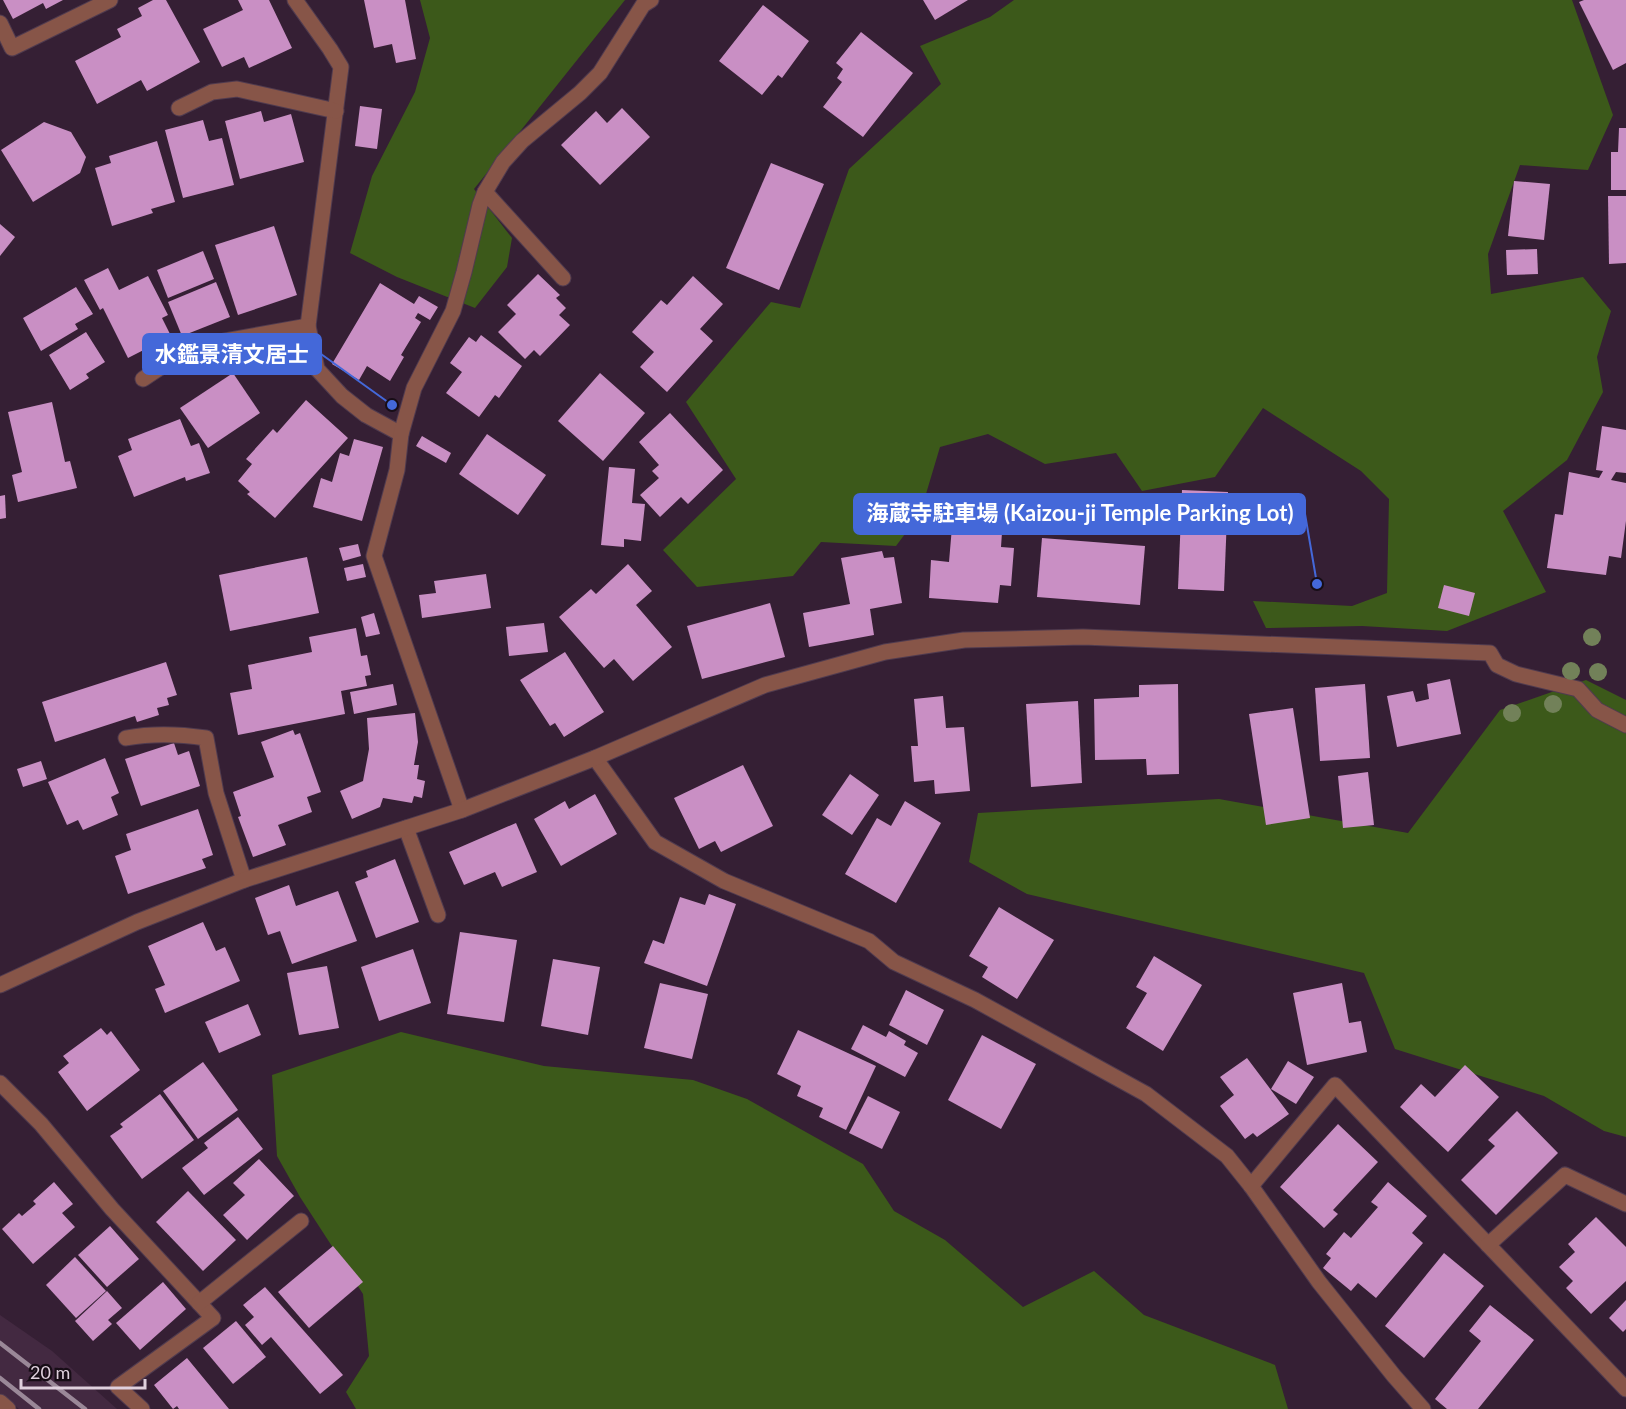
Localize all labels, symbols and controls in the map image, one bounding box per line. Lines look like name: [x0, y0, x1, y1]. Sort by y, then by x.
callout: 水鑑景清文居士: [143, 334, 321, 374]
text: 水鑑景清文居士: [155, 340, 309, 367]
callout: 海蔵寺駐車場 (Kaizou-ji Temple Parking Lot): [854, 494, 1305, 534]
text: 海蔵寺駐車場 (Kaizou-ji Temple Parking Lot): [867, 499, 1293, 526]
scale bar: [21, 1352, 146, 1390]
text: 20 m: [30, 1361, 70, 1383]

